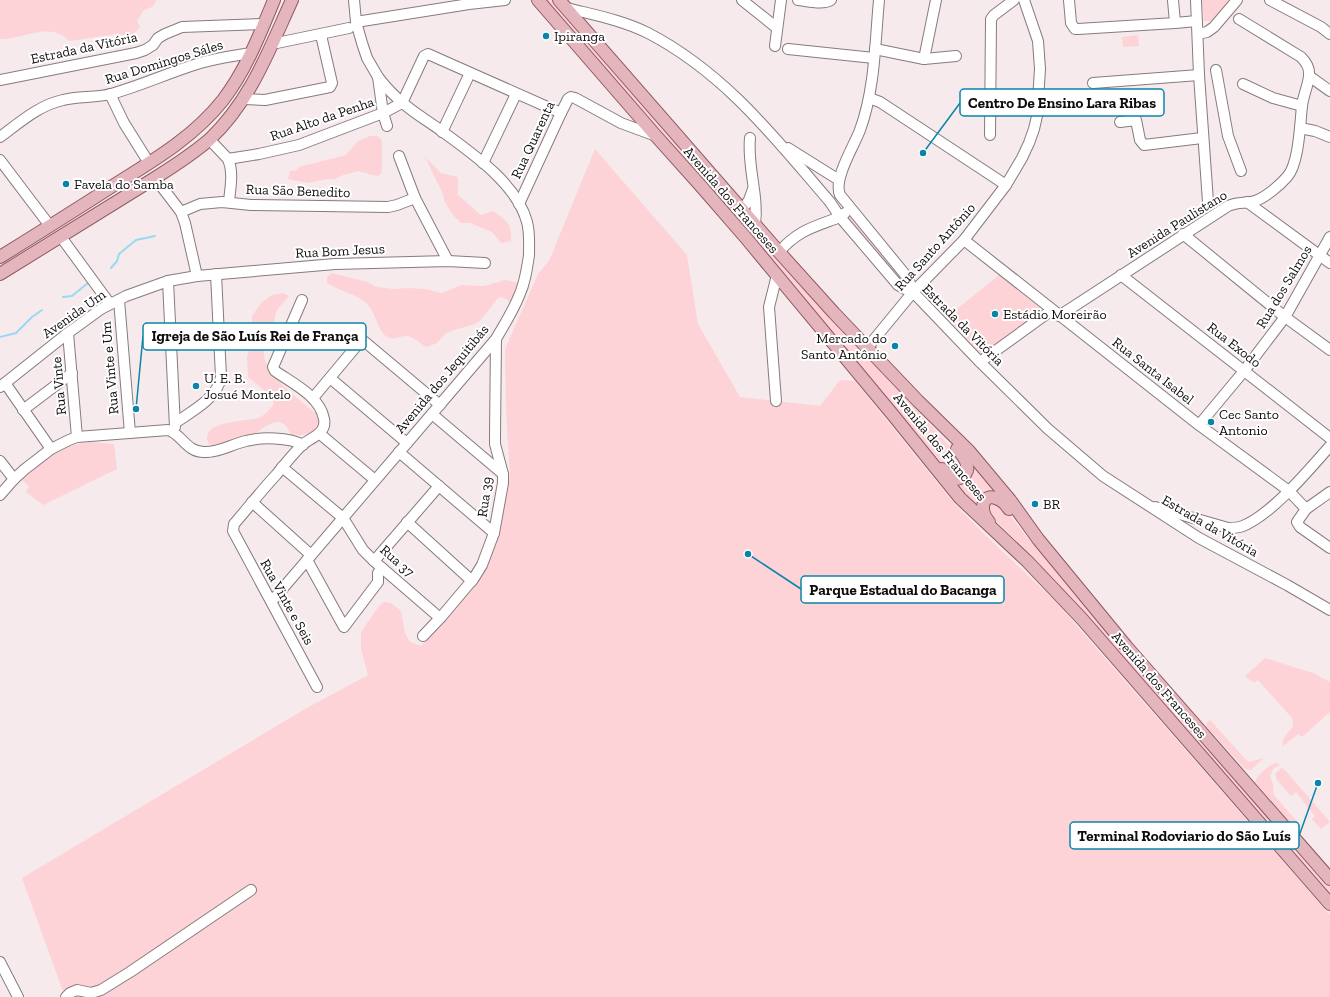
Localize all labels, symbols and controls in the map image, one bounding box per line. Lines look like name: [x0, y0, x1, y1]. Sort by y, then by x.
street label: Estrada da Vitória: [29, 28, 139, 68]
place label: Ipiranga: [554, 28, 605, 45]
marker: Ipiranga: [541, 31, 551, 41]
street label: Rua Domingos Sáles: [103, 36, 225, 88]
callout: Centro De Ensino Lara Ribas: [960, 89, 1164, 116]
street label: Rua Alto da Penha: [268, 93, 376, 145]
text: Centro De Ensino Lara Ribas: [968, 94, 1156, 112]
street label: Rua Quarenta: [508, 98, 559, 182]
street label: Avenida dos Franceses: [680, 143, 782, 257]
place label: Favela do Samba: [74, 176, 174, 193]
marker: Favela do Samba: [61, 179, 71, 189]
street label: Rua São Benedito: [245, 181, 351, 201]
street label: Avenida Paulistano: [1124, 186, 1230, 262]
street label: Rua Santo Antônio: [891, 200, 979, 294]
street label: Rua Bom Jesus: [295, 240, 385, 262]
street label: Rua dos Salmos: [1253, 242, 1315, 332]
street label: Estrada da Vitória: [919, 281, 1008, 370]
street label: Avenida Um: [39, 286, 109, 342]
place label: Estádio Moreirão: [1003, 306, 1107, 323]
marker: Estádio Moreirão: [990, 309, 1000, 319]
street label: Rua Exodo: [1204, 319, 1264, 371]
street label: Rua Vinte e Um: [97, 321, 123, 415]
street label: Avenida dos Jequitibás: [392, 321, 492, 437]
callout: Igreja de São Luís Rei de França: [143, 323, 366, 350]
text: Igreja de São Luís Rei de França: [152, 327, 359, 345]
place label: Mercado do Santo Antônio: [801, 330, 887, 363]
street label: Rua Santa Isabel: [1109, 334, 1197, 408]
marker: Mercado do Santo Antônio: [890, 341, 900, 351]
street label: Rua Vinte: [48, 356, 70, 416]
place label: U. E. B. Josué Montelo: [204, 370, 291, 403]
marker: U. E. B. Josué Montelo: [191, 381, 201, 391]
street label: Avenida dos Franceses: [890, 389, 990, 505]
place label: Cec Santo Antonio: [1219, 406, 1279, 439]
marker: Cec Santo Antonio: [1206, 417, 1216, 427]
street label: Rua 39: [474, 476, 496, 518]
street label: Estrada da Vitória: [1159, 491, 1261, 561]
place label: BR: [1043, 496, 1060, 513]
marker: BR: [1030, 499, 1040, 509]
street label: Rua 37: [376, 541, 418, 581]
street label: Rua Vinte e Seis: [256, 556, 318, 648]
callout: Parque Estadual do Bacanga: [801, 576, 1004, 603]
text: Parque Estadual do Bacanga: [809, 581, 997, 599]
street label: Avenida dos Franceses: [1108, 628, 1210, 742]
callout: Terminal Rodoviario do São Luís: [1070, 822, 1299, 849]
text: Terminal Rodoviario do São Luís: [1077, 827, 1291, 845]

